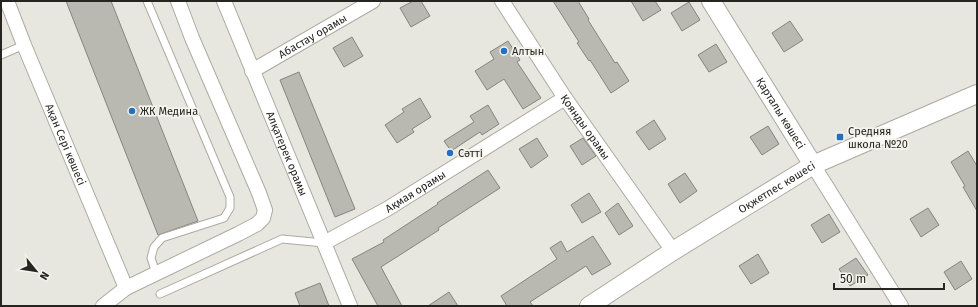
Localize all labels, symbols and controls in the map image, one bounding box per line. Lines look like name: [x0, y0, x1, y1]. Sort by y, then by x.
street label: Абастау орамы: [276, 11, 349, 61]
place label: Алтын: [512, 45, 544, 58]
marker: Алтын: [499, 46, 509, 56]
street label: Қарталы көшесі: [754, 75, 808, 151]
street label: Қоянды орамы: [558, 92, 613, 162]
street label: Ақан Сері көшесі: [43, 102, 89, 187]
place label: ЖК Медина: [140, 105, 198, 118]
marker: ЖК Медина: [127, 106, 137, 116]
street label: Алқатерек орамы: [264, 109, 310, 198]
place label: Средняя школа №20: [848, 125, 908, 151]
marker: Средняя школа №20: [835, 132, 845, 142]
place label: Сәттi: [458, 147, 483, 160]
marker: Сәттi: [445, 148, 455, 158]
street label: Оқжетпес көшесі: [736, 159, 817, 216]
street label: Ақмая орамы: [383, 168, 448, 215]
north arrow: [16, 251, 56, 291]
scale bar: [834, 265, 944, 291]
text: N: [37, 269, 52, 282]
text: 50 m: [840, 272, 866, 286]

